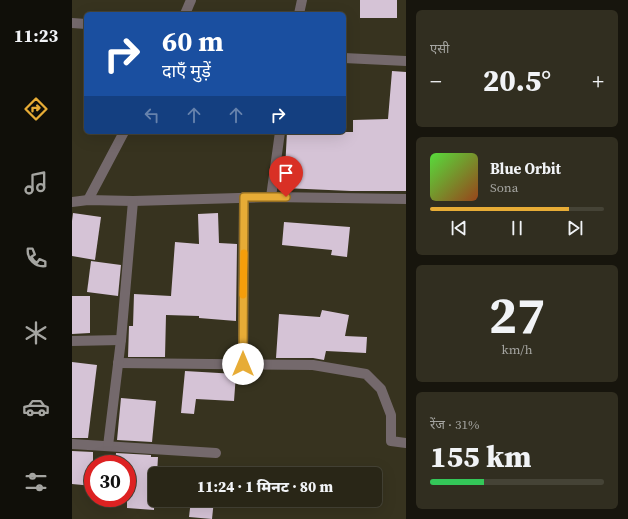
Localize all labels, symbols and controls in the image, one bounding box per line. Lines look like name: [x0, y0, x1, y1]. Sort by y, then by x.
text: 60 m: [162, 22, 224, 60]
text: 11:23: [14, 23, 58, 48]
icon: right: [96, 28, 148, 80]
text: एसी: [430, 40, 449, 57]
text: दाएँ मुड़ें: [162, 58, 211, 83]
text: 20.5°: [483, 60, 551, 101]
text: −: [430, 66, 442, 96]
text: +: [592, 66, 604, 96]
icon: directions: [22, 95, 50, 123]
icon: left: [141, 104, 163, 126]
icon: ahead: [183, 104, 205, 126]
icon: ahead: [225, 104, 247, 126]
icon: right: [267, 104, 289, 126]
pin: [269, 156, 303, 197]
text: Blue Orbit: [490, 158, 561, 179]
icon: arrive: [275, 162, 297, 184]
icon: music: [22, 169, 50, 197]
text: Sona: [490, 179, 518, 196]
icon: previous: [448, 217, 470, 239]
icon: pause: [506, 217, 528, 239]
icon: next: [564, 217, 586, 239]
icon: phone: [22, 244, 50, 272]
text: 27: [489, 279, 545, 350]
icon: climate: [22, 319, 50, 347]
text: km/h: [502, 341, 532, 358]
position arrow: [222, 343, 264, 385]
icon: car: [22, 393, 50, 421]
text: रेंज · 31%: [430, 416, 479, 433]
text: 155 km: [430, 436, 531, 477]
speed limit sign: 30: [84, 455, 136, 507]
icon: filters: [22, 468, 50, 496]
text: 11:24 · 1 मिनट · 80 m: [197, 476, 333, 497]

